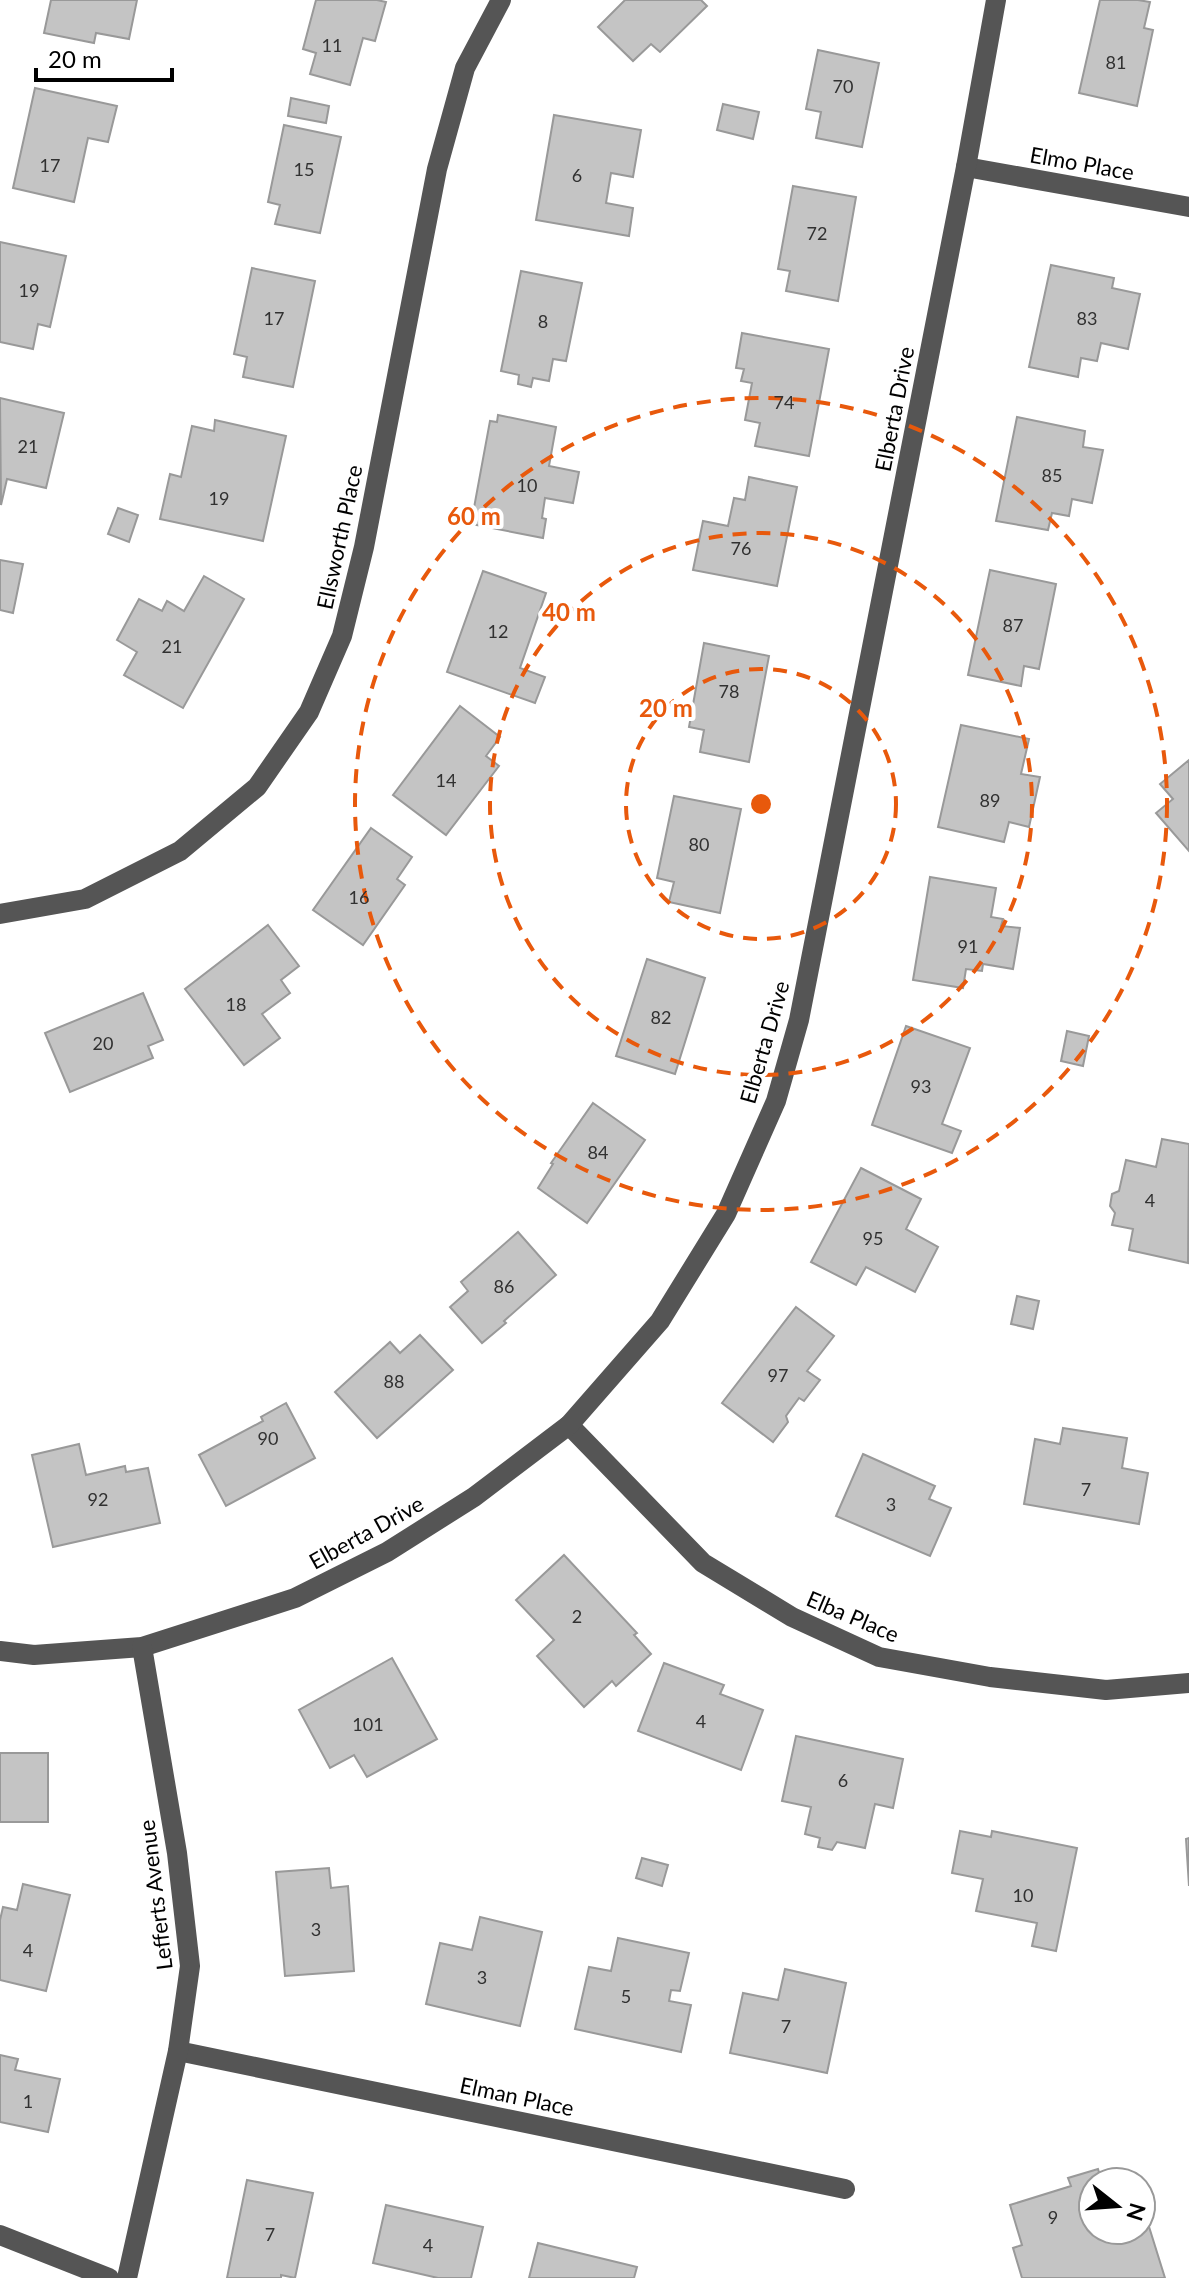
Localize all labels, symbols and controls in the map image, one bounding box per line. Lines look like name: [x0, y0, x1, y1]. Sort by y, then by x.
scale bar: [36, 32, 172, 82]
house number: 11: [322, 34, 342, 56]
text: 20 m: [48, 44, 102, 73]
house number: 81: [1106, 51, 1126, 73]
house number: 70: [833, 75, 853, 97]
street label: Elmo Place: [1028, 141, 1136, 185]
house number: 17: [40, 154, 60, 176]
house number: 15: [294, 158, 314, 180]
house number: 6: [572, 164, 582, 186]
house number: 72: [807, 222, 827, 244]
house number: 19: [19, 279, 39, 301]
house number: 17: [264, 307, 284, 329]
house number: 83: [1077, 307, 1097, 329]
house number: 8: [538, 310, 548, 332]
street label: Elberta Drive: [869, 344, 919, 474]
house number: 74: [774, 391, 794, 413]
house number: 21: [18, 435, 38, 457]
street label: Ellsworth Place: [311, 462, 367, 612]
house number: 85: [1042, 464, 1062, 486]
house number: 10: [517, 474, 537, 496]
house number: 19: [209, 487, 229, 509]
text: 60 m: [447, 501, 501, 530]
house number: 76: [731, 537, 751, 559]
text: 40 m: [542, 597, 596, 626]
house number: 87: [1003, 614, 1023, 636]
house number: 12: [488, 620, 508, 642]
house number: 21: [162, 635, 182, 657]
house number: 78: [719, 680, 739, 702]
text: 20 m: [639, 693, 693, 722]
house number: 14: [436, 769, 456, 791]
house number: 89: [980, 789, 1000, 811]
centre of rings: [747, 790, 775, 818]
house number: 80: [689, 833, 709, 855]
house number: 16: [349, 886, 369, 908]
house number: 91: [958, 935, 978, 957]
street label: Elberta Drive: [734, 977, 794, 1107]
house number: 18: [226, 993, 246, 1015]
house number: 82: [651, 1006, 671, 1028]
house number: 20: [93, 1032, 113, 1054]
house number: 93: [911, 1075, 931, 1097]
house number: 84: [588, 1141, 608, 1163]
house number: 4: [1145, 1189, 1155, 1211]
house number: 95: [863, 1227, 883, 1249]
house number: 86: [494, 1275, 514, 1297]
house number: 97: [768, 1364, 788, 1386]
house number: 88: [384, 1370, 404, 1392]
house number: 90: [258, 1427, 278, 1449]
house number: 7: [1081, 1478, 1091, 1500]
house number: 92: [88, 1488, 108, 1510]
street label: Elberta Drive: [304, 1489, 428, 1575]
house number: 3: [886, 1493, 896, 1515]
street label: Elba Place: [803, 1584, 903, 1648]
house number: 2: [572, 1605, 582, 1627]
house number: 4: [696, 1710, 706, 1732]
house number: 101: [352, 1713, 384, 1735]
house number: 6: [838, 1769, 848, 1791]
street label: Lefferts Avenue: [132, 1818, 178, 1972]
house number: 10: [1013, 1884, 1033, 1906]
house number: 3: [311, 1918, 321, 1940]
house number: 4: [23, 1939, 33, 1961]
house number: 3: [477, 1966, 487, 1988]
house number: 5: [621, 1985, 631, 2007]
house number: 7: [781, 2015, 791, 2037]
street label: Elman Place: [457, 2071, 577, 2121]
house number: 1: [23, 2090, 33, 2112]
north arrow: [1077, 2166, 1157, 2246]
text: N: [1121, 2200, 1152, 2224]
house number: 9: [1048, 2206, 1058, 2228]
house number: 7: [265, 2223, 275, 2245]
house number: 4: [423, 2234, 433, 2256]

